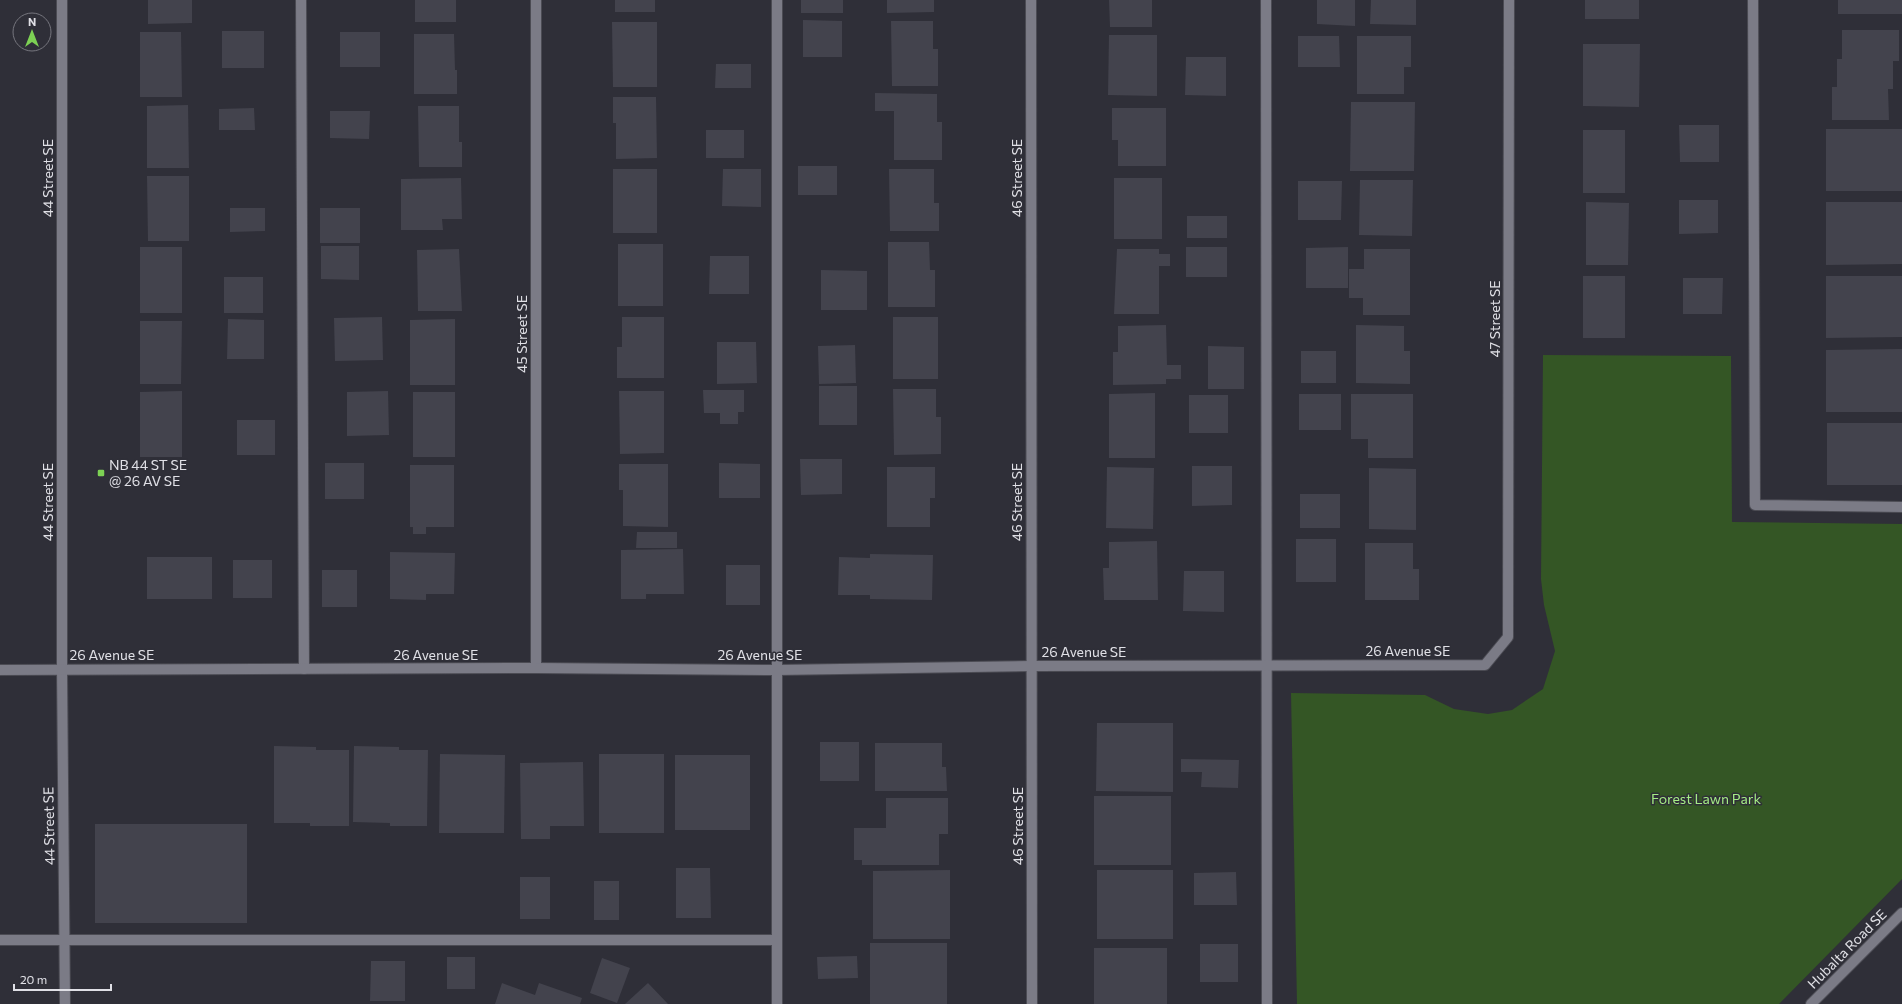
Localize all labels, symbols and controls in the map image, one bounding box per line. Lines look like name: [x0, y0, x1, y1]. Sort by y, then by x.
north arrow: [12, 12, 52, 52]
text: N: [28, 15, 36, 28]
street label: 44 Street SE: [39, 139, 56, 217]
street label: 46 Street SE: [1008, 139, 1025, 217]
street label: 47 Street SE: [1486, 281, 1503, 357]
street label: 45 Street SE: [513, 295, 530, 373]
place label: NB 44 ST SE @ 26 AV SE: [109, 456, 187, 489]
street label: 44 Street SE: [39, 463, 56, 541]
street label: 46 Street SE: [1008, 463, 1025, 541]
marker: NB 44 ST SE @ 26 AV SE: [96, 468, 106, 478]
street label: 26 Avenue SE: [1366, 642, 1450, 659]
street label: 26 Avenue SE: [1042, 643, 1126, 660]
street label: 26 Avenue SE: [70, 646, 154, 663]
street label: 26 Avenue SE: [394, 646, 478, 663]
street label: 26 Avenue SE: [718, 646, 802, 663]
street label: 44 Street SE: [39, 787, 58, 865]
street label: 46 Street SE: [1009, 787, 1026, 865]
park label: Forest Lawn Park: [1651, 790, 1761, 807]
street label: Hubalta Road SE: [1803, 905, 1890, 992]
scale bar: [14, 966, 111, 992]
text: 20 m: [20, 972, 47, 986]

